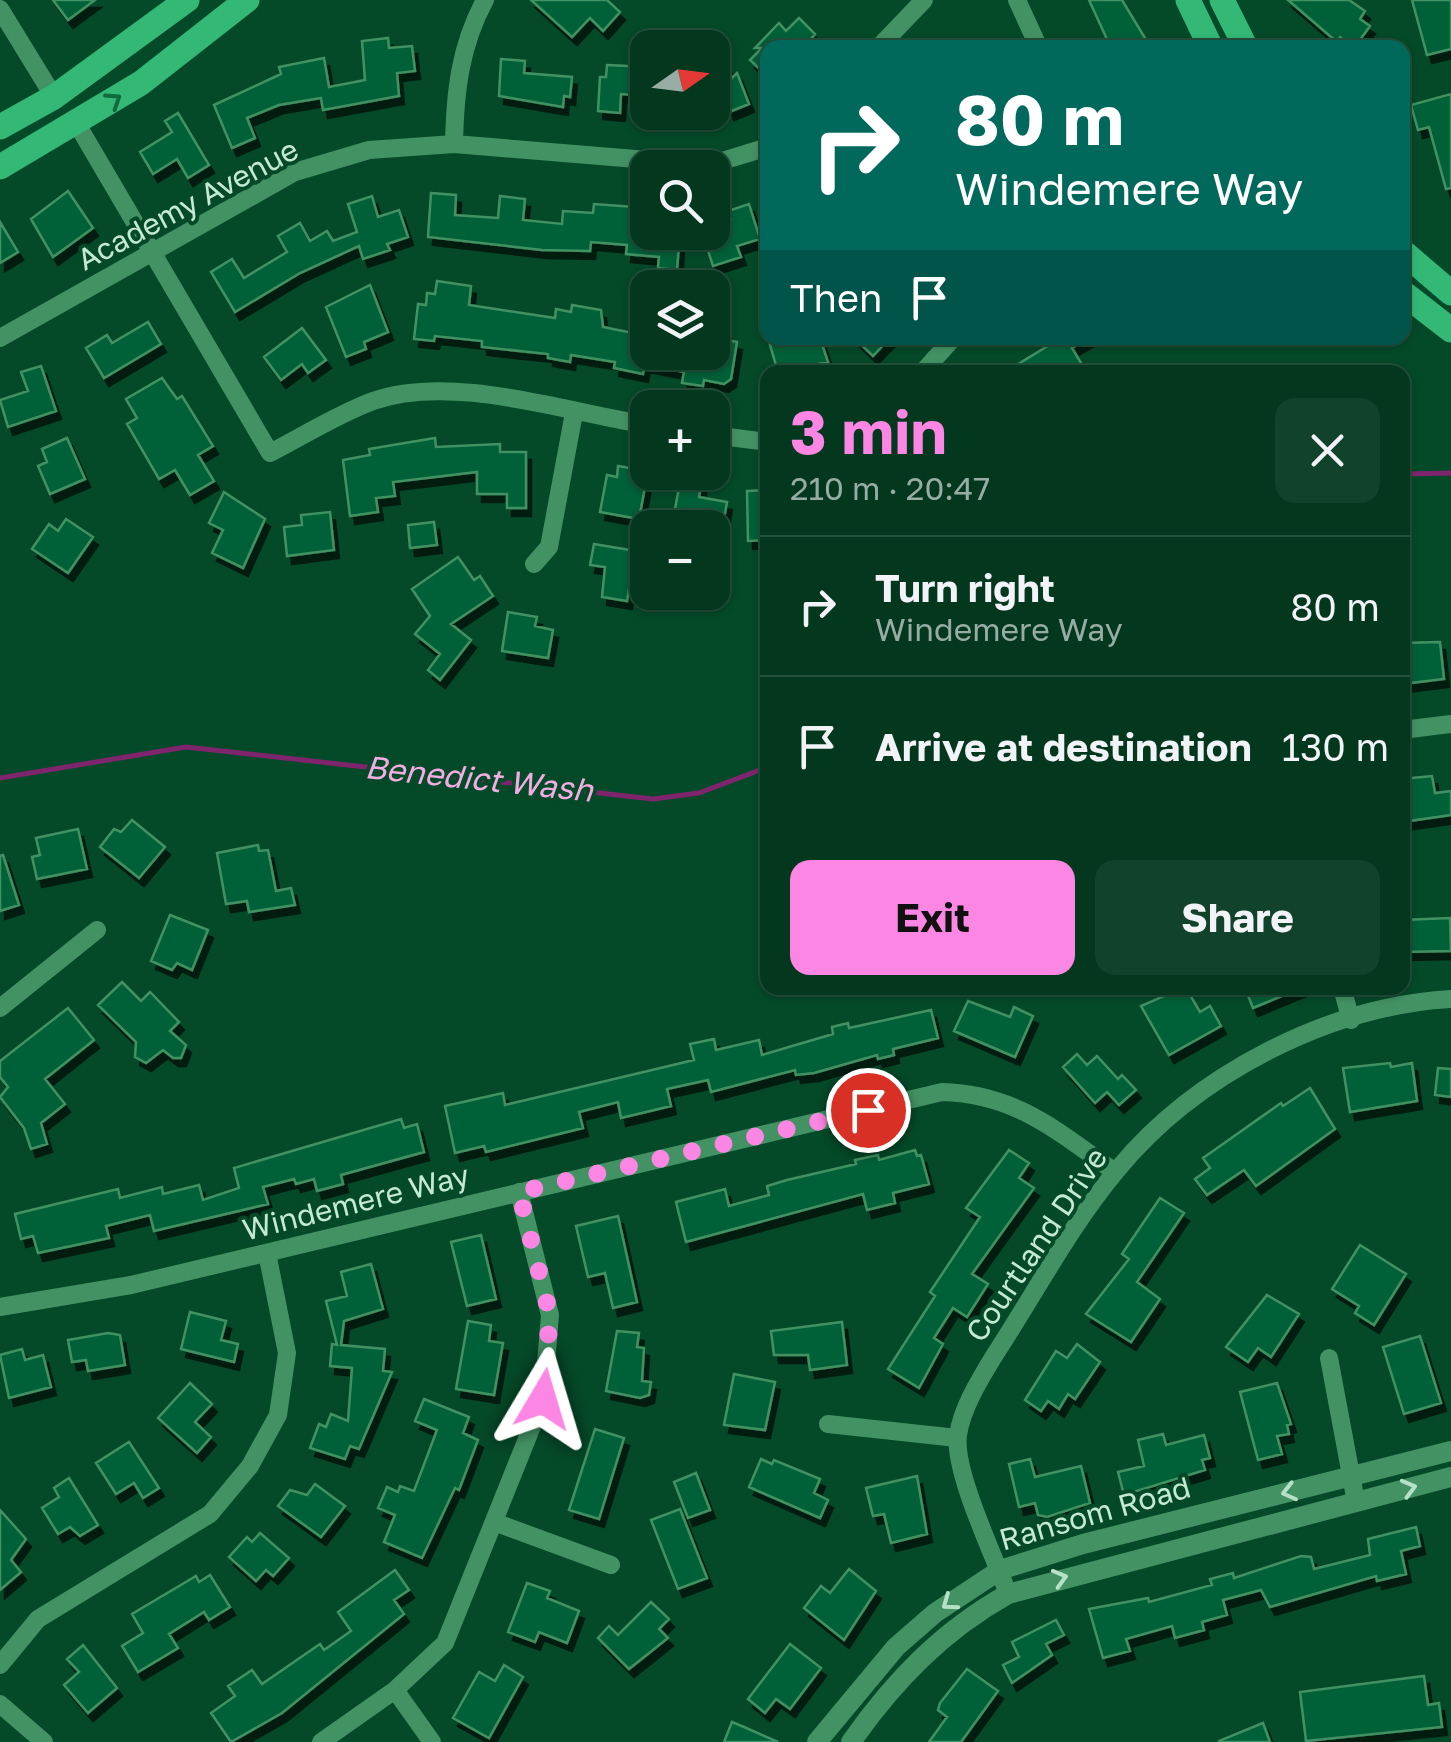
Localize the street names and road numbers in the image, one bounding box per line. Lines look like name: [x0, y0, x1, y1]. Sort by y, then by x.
street label: Academy Avenue: [71, 131, 304, 278]
street label: Courtland Drive: [958, 1141, 1114, 1348]
street label: Windemere Way: [239, 1156, 473, 1248]
street label: Ransom Road: [995, 1469, 1194, 1557]

